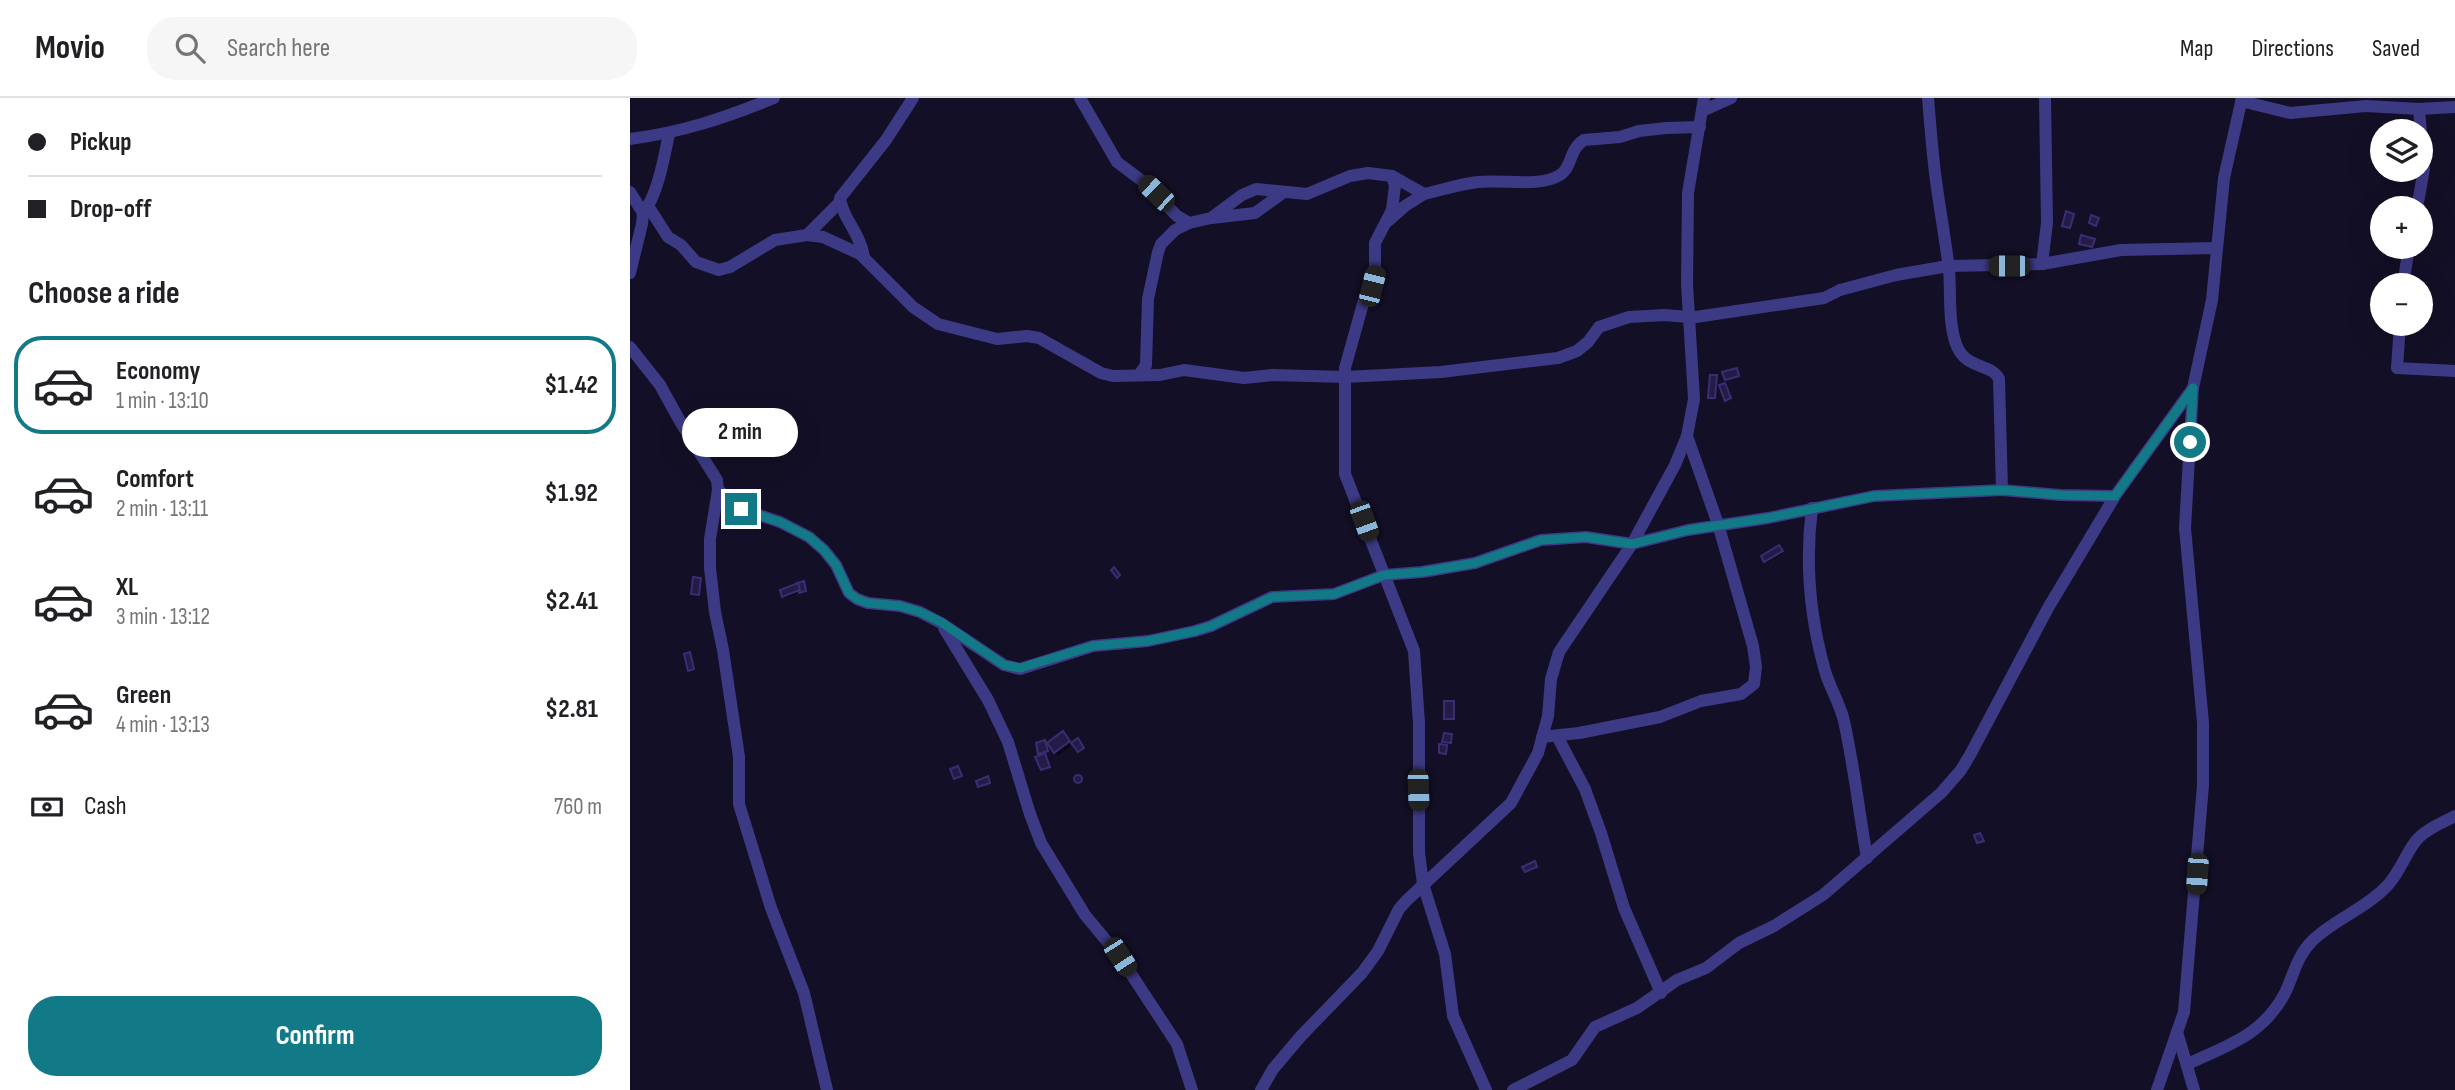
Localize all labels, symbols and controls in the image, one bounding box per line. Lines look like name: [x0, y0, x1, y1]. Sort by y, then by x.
search box: [147, 17, 637, 80]
text: Movio: [35, 28, 105, 68]
icon: search: [171, 29, 209, 67]
text: Search here: [227, 33, 330, 64]
text: Map: [2180, 34, 2213, 63]
text: Directions: [2251, 34, 2334, 63]
text: Saved: [2372, 34, 2420, 63]
map controls: [2370, 119, 2433, 336]
button: layers: [2370, 119, 2433, 182]
text: Pickup: [70, 127, 132, 158]
car: [1134, 171, 1179, 215]
text: Drop-off: [70, 194, 151, 225]
button: +: [2370, 196, 2433, 259]
car: [1989, 256, 2031, 277]
car: [1357, 263, 1388, 309]
button: −: [2370, 273, 2433, 336]
text: Choose a ride: [28, 274, 180, 313]
icon: car: [32, 354, 95, 417]
text: Economy: [116, 356, 200, 387]
text: $1.42: [544, 370, 598, 401]
text: 1 min · 13:10: [116, 387, 209, 415]
callout: 2 min: [683, 408, 799, 456]
text: 2 min: [718, 418, 762, 446]
route start: [2174, 426, 2206, 458]
icon: car: [32, 462, 95, 525]
text: Comfort: [116, 464, 194, 495]
text: $1.92: [545, 478, 598, 509]
route end: [725, 493, 757, 525]
text: 2 min · 13:11: [116, 495, 208, 523]
car: [1347, 498, 1382, 544]
icon: car: [32, 570, 95, 633]
text: XL: [116, 572, 138, 603]
text: $2.41: [545, 586, 598, 617]
text: 3 min · 13:12: [116, 603, 210, 631]
icon: car: [32, 678, 95, 741]
text: Green: [116, 680, 171, 711]
text: $2.81: [545, 694, 598, 725]
text: 4 min · 13:13: [116, 711, 210, 739]
car: [1407, 769, 1430, 811]
icon: cash: [28, 788, 66, 826]
text: Cash: [84, 791, 127, 822]
text: 760 m: [554, 793, 602, 821]
car: [2186, 852, 2209, 896]
car: [1100, 934, 1141, 980]
button: Confirm: [28, 996, 602, 1076]

